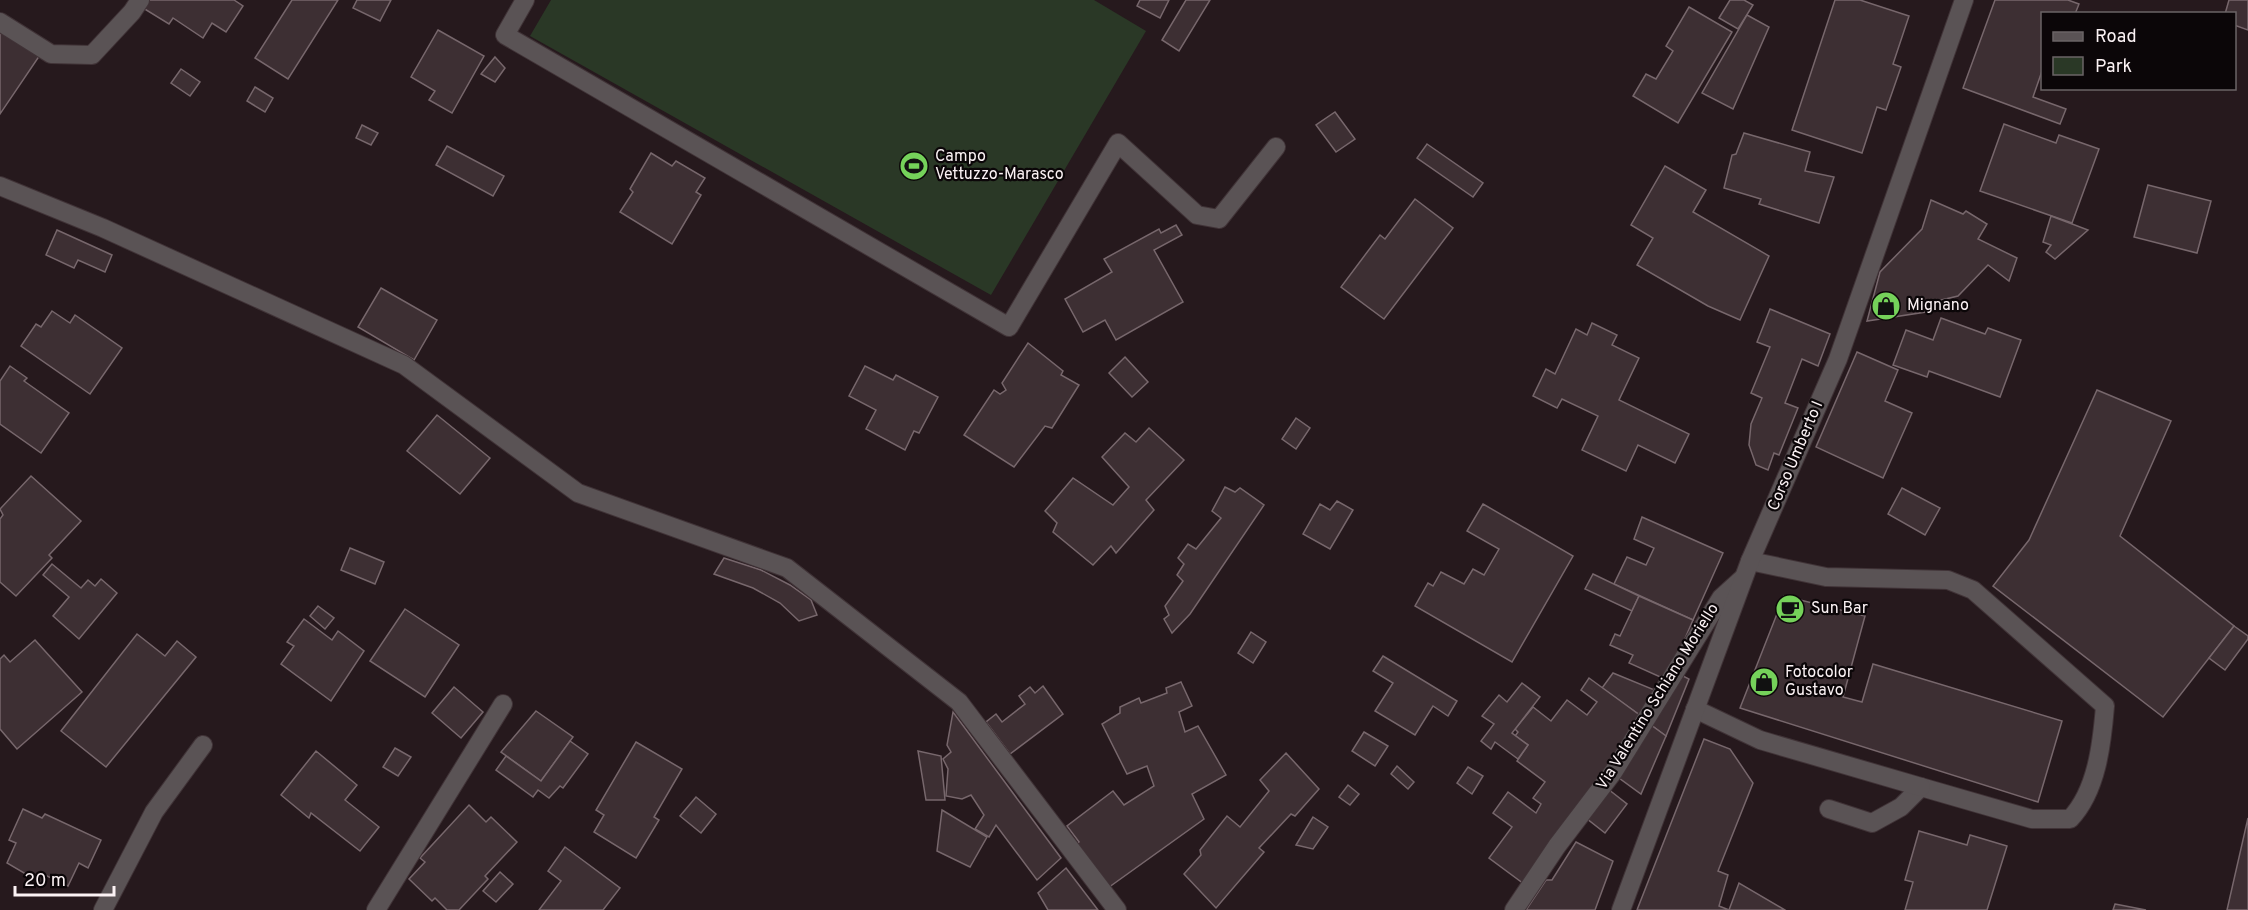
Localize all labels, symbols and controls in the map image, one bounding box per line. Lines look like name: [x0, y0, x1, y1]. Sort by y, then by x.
legend: [2041, 12, 2236, 90]
text: Road: [2095, 26, 2137, 49]
text: Park: [2095, 56, 2132, 79]
place label: Campo Vettuzzo-Marasco: [935, 147, 1064, 185]
sports icon: Campo Vettuzzo-Marasco: [898, 150, 930, 182]
shop icon: Mignano: [1870, 290, 1902, 322]
place label: Mignano: [1907, 296, 1969, 316]
street label: Corso Umberto I: [1764, 398, 1828, 514]
cafe icon: Sun Bar: [1774, 593, 1806, 625]
place label: Sun Bar: [1811, 599, 1868, 619]
street label: Via Valentino Schiano Moriello: [1592, 600, 1724, 794]
place label: Fotocolor Gustavo: [1785, 663, 1853, 701]
shop icon: Fotocolor Gustavo: [1748, 666, 1780, 698]
scale bar: [15, 859, 114, 897]
text: 20 m: [24, 870, 66, 893]

